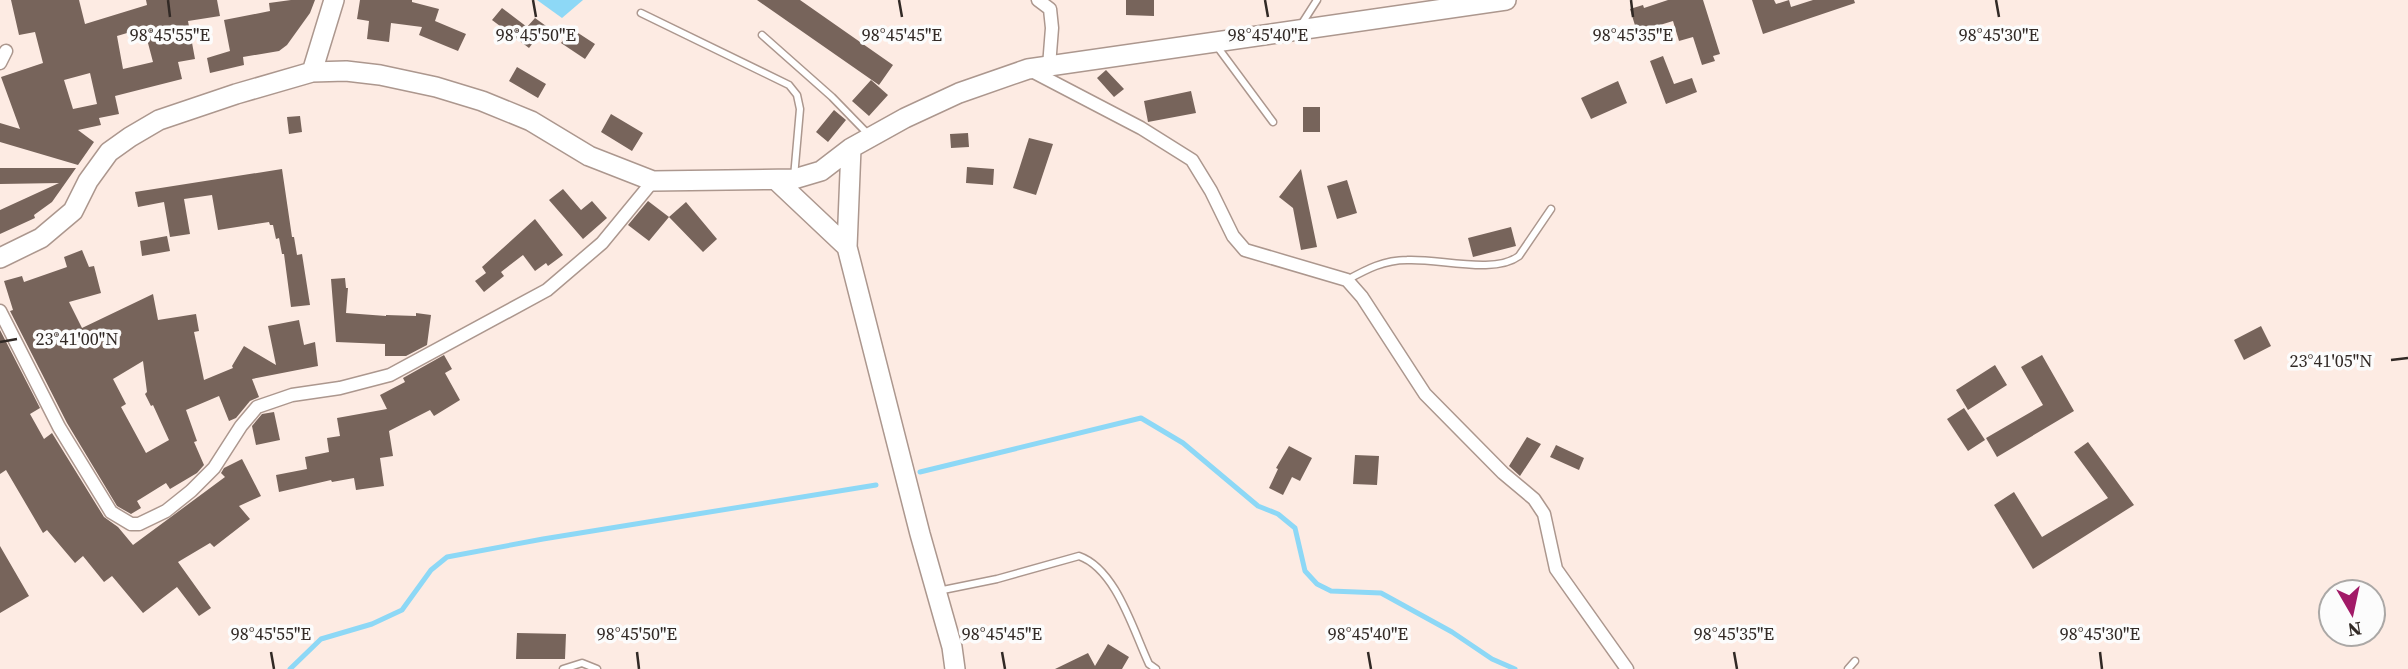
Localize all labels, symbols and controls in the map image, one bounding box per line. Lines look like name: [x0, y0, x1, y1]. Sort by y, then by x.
text: 98°45'55"E: [130, 22, 210, 47]
text: 98°45'50"E: [496, 22, 576, 47]
text: 98°45'45"E: [862, 22, 942, 47]
text: 98°45'40"E: [1228, 22, 1308, 47]
text: 98°45'35"E: [1593, 22, 1673, 47]
text: 98°45'30"E: [1959, 22, 2039, 47]
text: 23°41'00"N: [36, 326, 118, 351]
text: 23°41'05"N: [2290, 348, 2372, 373]
north arrow: [2317, 578, 2387, 648]
text: N: [2346, 616, 2364, 644]
text: 98°45'55"E: [231, 621, 311, 646]
text: 98°45'50"E: [597, 621, 677, 646]
text: 98°45'45"E: [962, 621, 1042, 646]
text: 98°45'40"E: [1328, 621, 1408, 646]
text: 98°45'35"E: [1694, 621, 1774, 646]
text: 98°45'30"E: [2060, 621, 2140, 646]

